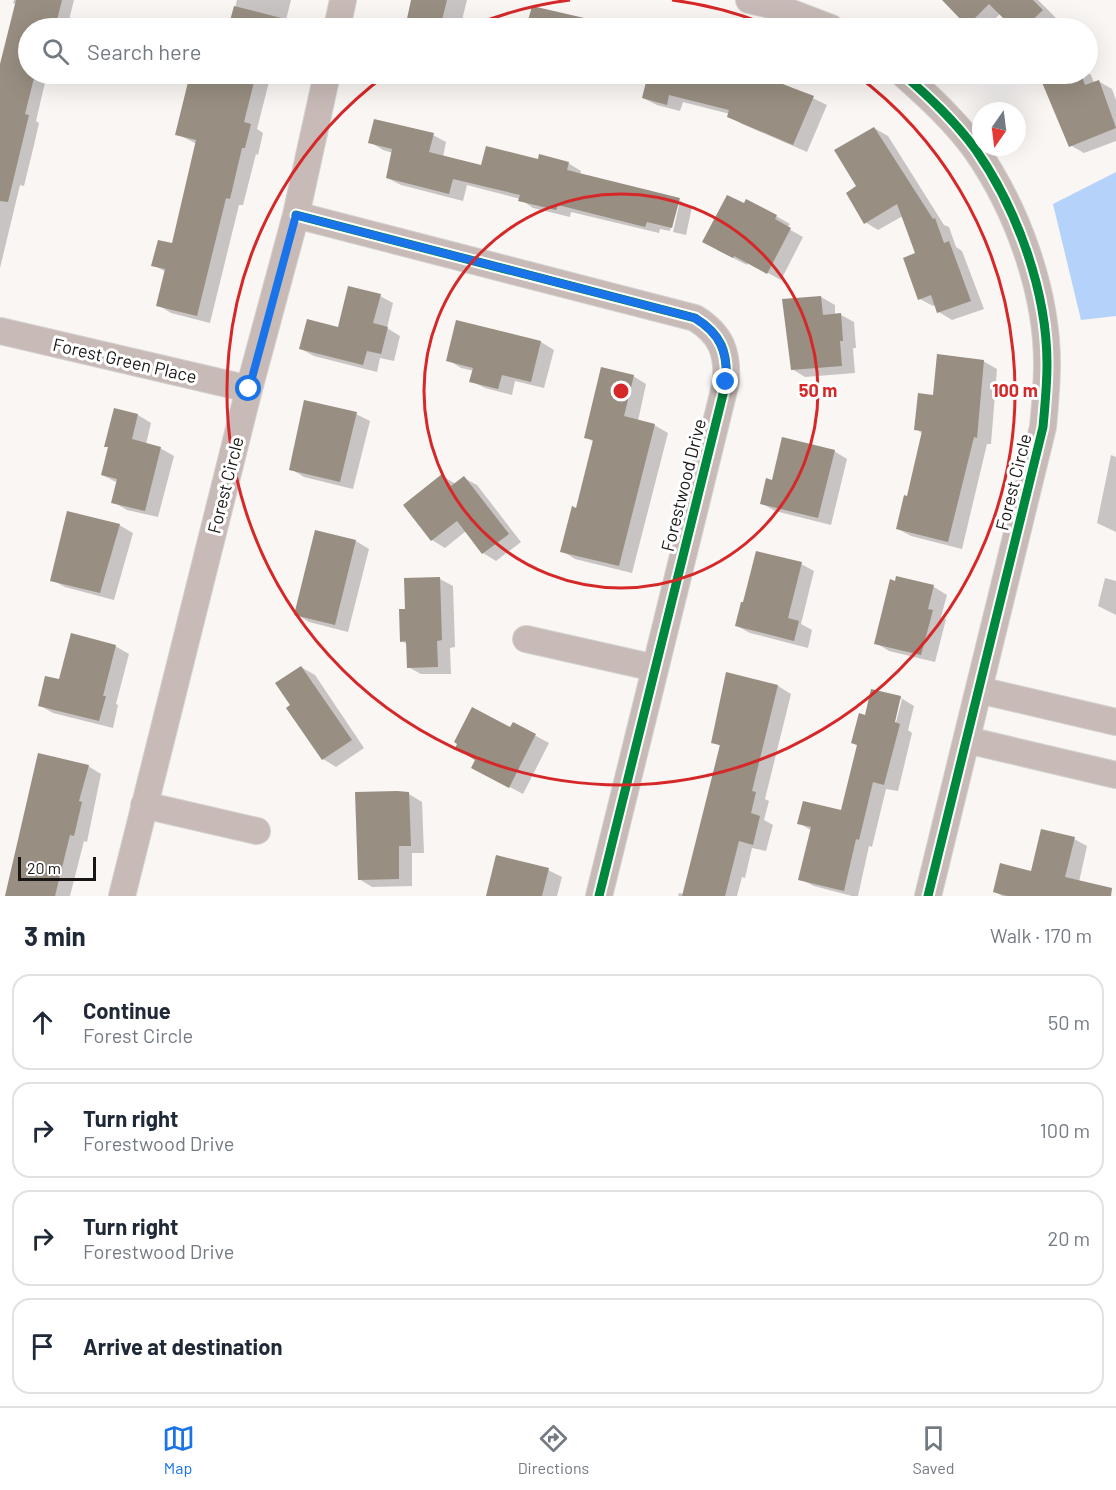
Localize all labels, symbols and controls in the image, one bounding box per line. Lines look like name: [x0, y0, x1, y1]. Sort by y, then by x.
search box: [18, 18, 1098, 84]
icon: search: [39, 35, 72, 68]
text: Search here: [87, 38, 201, 64]
north arrow: [972, 102, 1026, 156]
street label: Forest Green Place: [51, 333, 199, 387]
route end: [712, 368, 738, 394]
route start: [235, 375, 261, 401]
text: 50 m: [799, 379, 837, 401]
text: 100 m: [992, 379, 1038, 401]
centre of rings: [611, 381, 631, 401]
street label: Forestwood Drive: [656, 416, 710, 554]
street label: Forest Circle: [990, 431, 1036, 533]
street label: Forest Circle: [202, 434, 248, 536]
scale bar: [18, 854, 96, 882]
text: 20 m: [27, 858, 61, 877]
text: 3 min: [24, 920, 86, 951]
text: Walk · 170 m: [990, 923, 1092, 947]
text: Continue: [83, 997, 171, 1023]
icon: ahead: [26, 1006, 59, 1039]
text: 50 m: [1048, 1010, 1090, 1034]
text: Forest Circle: [83, 1023, 193, 1047]
text: Turn right: [83, 1105, 178, 1131]
icon: right: [26, 1114, 59, 1147]
text: 100 m: [1040, 1118, 1090, 1142]
text: Forestwood Drive: [83, 1131, 234, 1155]
text: Turn right: [83, 1213, 178, 1239]
icon: right: [26, 1222, 59, 1255]
text: 20 m: [1047, 1226, 1090, 1250]
text: Forestwood Drive: [83, 1239, 234, 1263]
icon: arrive: [26, 1330, 59, 1363]
text: Arrive at destination: [83, 1333, 282, 1359]
tab: Map: [162, 1422, 195, 1477]
tab: Directions: [518, 1422, 589, 1477]
tab: Saved: [912, 1422, 954, 1477]

